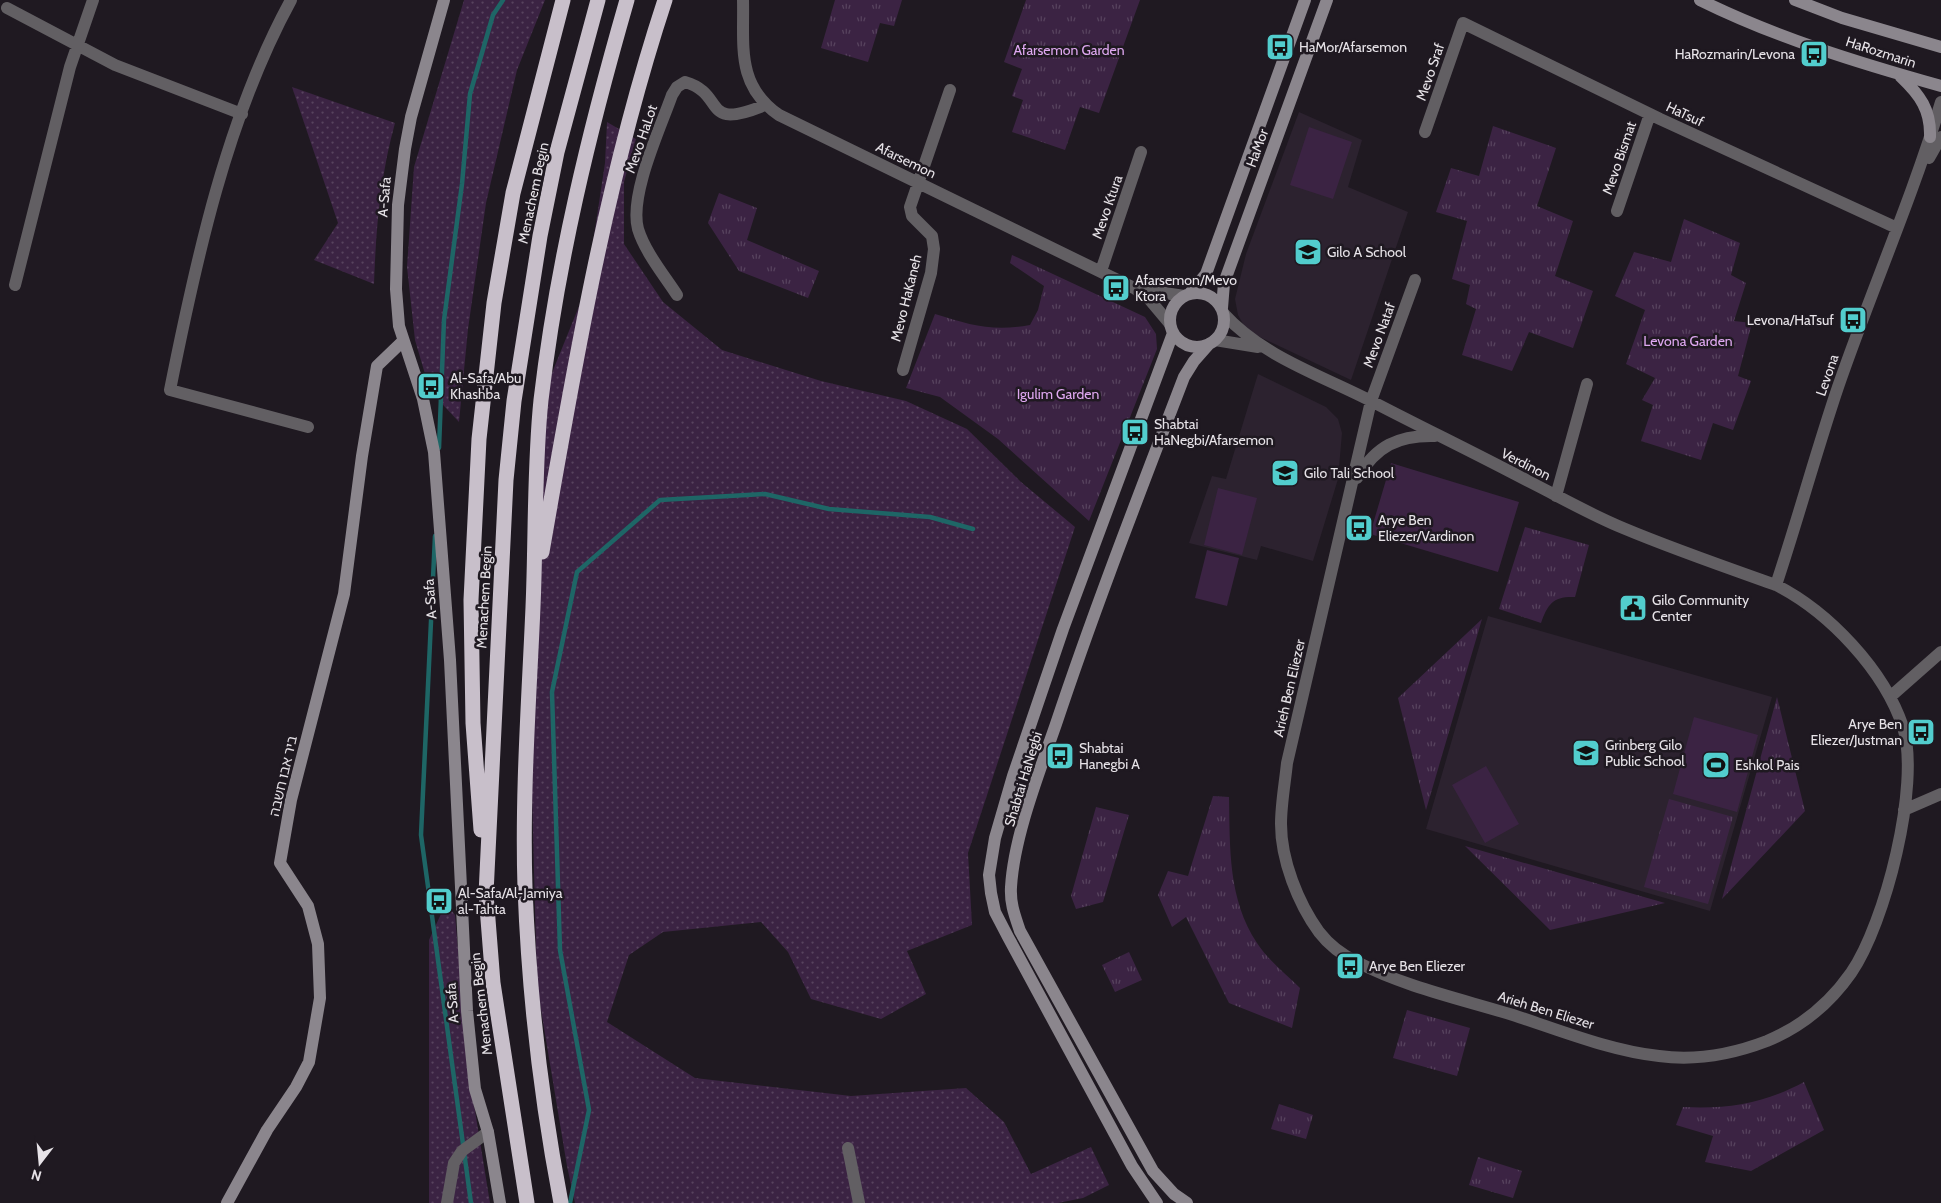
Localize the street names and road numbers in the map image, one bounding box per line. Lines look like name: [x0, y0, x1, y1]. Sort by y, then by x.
street label: HaRozmarin: [1844, 32, 1919, 72]
street label: Mevo Sraf: [1412, 41, 1448, 103]
street label: HaTsuf: [1663, 97, 1707, 131]
street label: Mevo HaLot: [621, 102, 661, 176]
street label: Mevo Bismat: [1598, 119, 1640, 197]
street label: HaMor: [1242, 126, 1272, 170]
street label: Afarsemon: [873, 138, 939, 182]
street label: Menachem Begin: [513, 141, 553, 245]
street label: Mevo Ktura: [1088, 172, 1126, 241]
street label: A-Safa: [373, 176, 395, 218]
street label: Mevo HaKaneh: [886, 252, 926, 344]
street label: Mevo Nataf: [1359, 300, 1399, 370]
street label: Levona: [1811, 351, 1843, 398]
street label: Verdinon: [1498, 444, 1554, 484]
street label: Menachem Begin: [472, 545, 496, 649]
street label: A-Safa: [420, 578, 440, 620]
street label: Arieh Ben Eliezer: [1269, 637, 1309, 739]
street label: Shabtai HaNegbi: [1000, 729, 1046, 829]
street label: ביר אבו חשבה: [265, 734, 301, 818]
street label: Menachem Begin: [466, 952, 496, 1056]
street label: A-Safa: [442, 982, 462, 1024]
street label: Arieh Ben Eliezer: [1496, 987, 1597, 1033]

